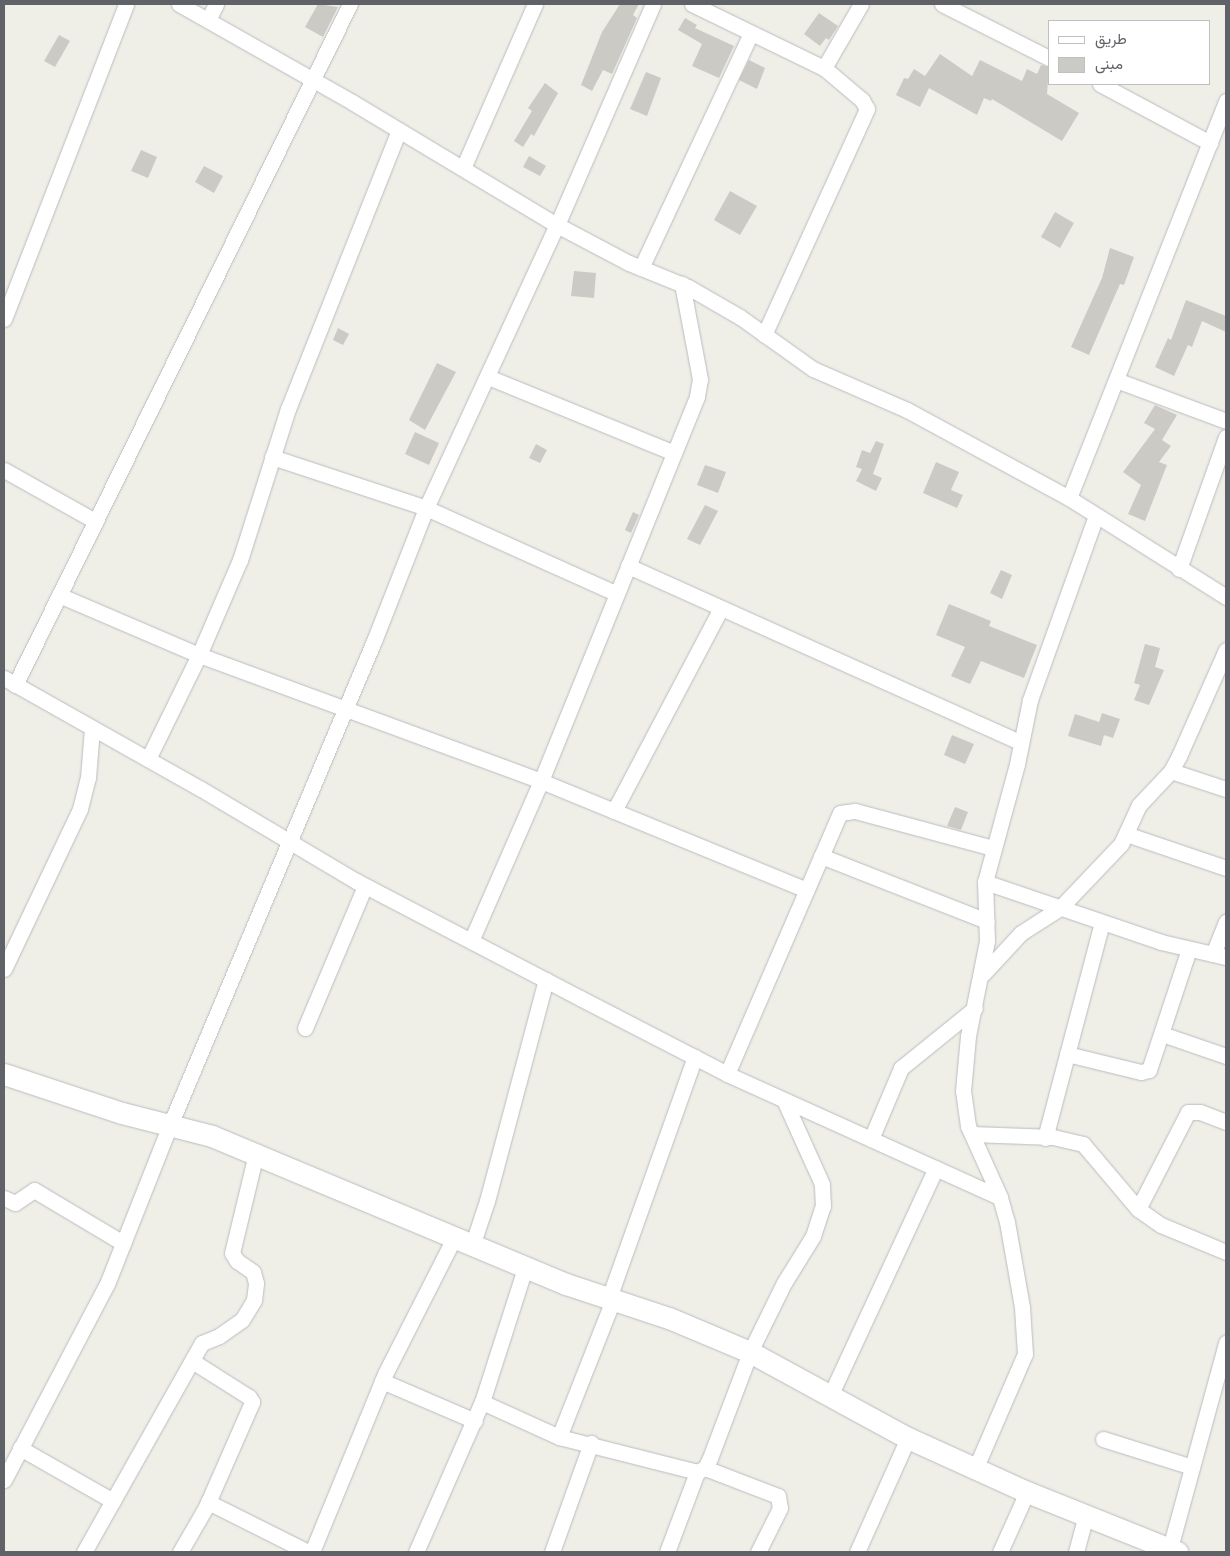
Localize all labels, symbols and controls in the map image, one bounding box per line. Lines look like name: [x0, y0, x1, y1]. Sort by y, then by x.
legend: [1048, 20, 1210, 85]
text: طريق: [1095, 28, 1127, 49]
text: مبنى: [1095, 53, 1123, 74]

